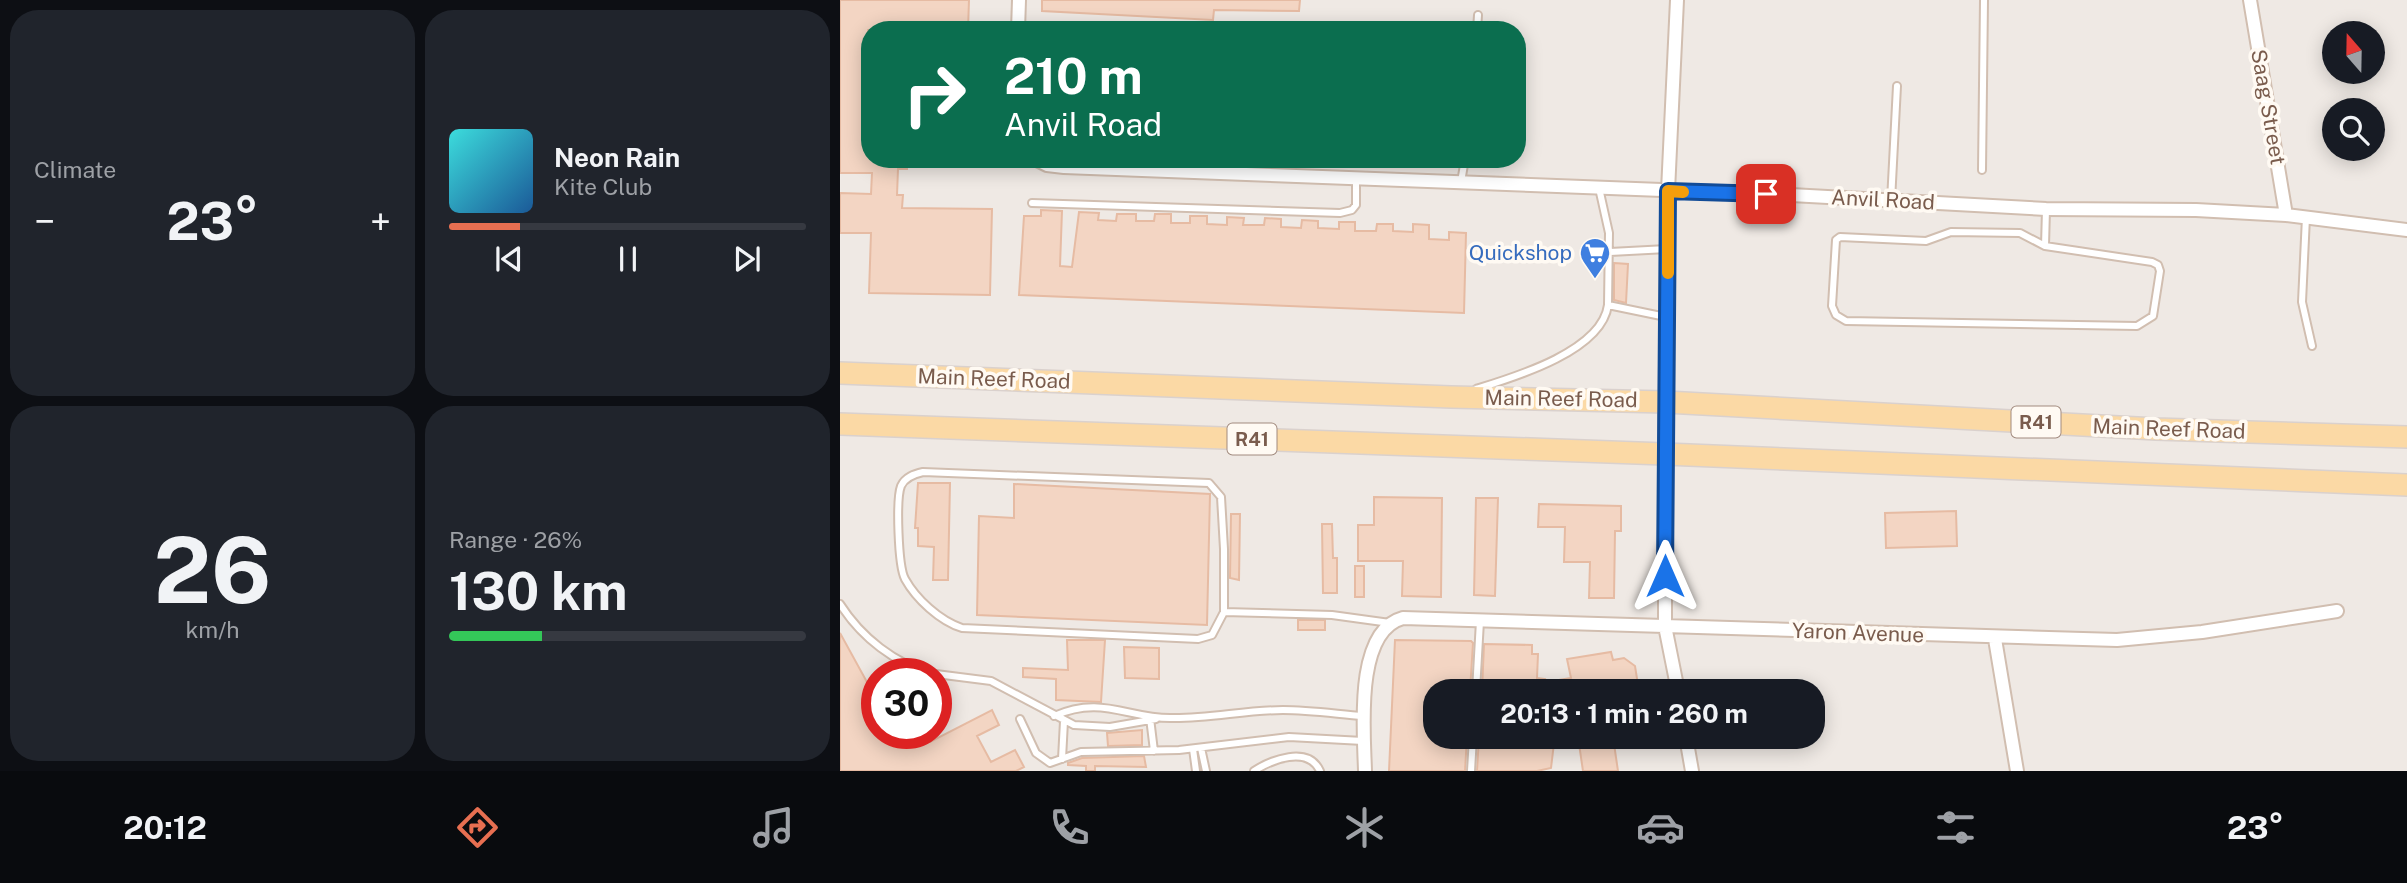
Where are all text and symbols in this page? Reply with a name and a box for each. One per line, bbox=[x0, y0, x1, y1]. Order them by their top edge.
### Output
north arrow bbox=[2322, 21, 2385, 84]
map controls bbox=[2322, 21, 2385, 161]
text: 210 m bbox=[1004, 47, 1143, 105]
street label: Saag Street bbox=[2246, 47, 2291, 167]
icon: right bbox=[889, 49, 980, 140]
button: search bbox=[2322, 98, 2385, 161]
text: Anvil Road bbox=[1004, 106, 1162, 143]
text: Neon Rain bbox=[554, 142, 680, 173]
text: Climate bbox=[34, 156, 116, 183]
pin bbox=[1736, 164, 1796, 224]
text: Kite Club bbox=[554, 173, 652, 200]
icon: arrive bbox=[1747, 175, 1785, 213]
street label: Anvil Road bbox=[1831, 184, 1936, 215]
text: 23° bbox=[166, 191, 259, 252]
text: − bbox=[34, 199, 55, 244]
text: + bbox=[370, 199, 391, 244]
supermarket icon: Quickshop bbox=[1578, 236, 1612, 280]
icon: previous bbox=[490, 240, 528, 278]
icon: pause bbox=[609, 240, 647, 278]
icon: next bbox=[728, 240, 766, 278]
place label: Quickshop bbox=[1469, 240, 1572, 265]
street label: Main Reef Road bbox=[917, 363, 1071, 394]
street label: Main Reef Road bbox=[1484, 385, 1638, 412]
road number: R41 bbox=[2012, 406, 2060, 438]
street label: Main Reef Road bbox=[2092, 413, 2246, 444]
road number: R41 bbox=[1228, 424, 1276, 454]
text: 26 bbox=[154, 517, 271, 623]
text: Range · 26% bbox=[449, 526, 582, 553]
position arrow bbox=[1628, 539, 1702, 613]
text: 130 km bbox=[449, 561, 628, 622]
text: km/h bbox=[185, 616, 240, 643]
street label: Yaron Avenue bbox=[1791, 618, 1925, 647]
speed limit sign: 30 bbox=[861, 658, 952, 749]
text: 20:13 · 1 min · 260 m bbox=[1500, 698, 1748, 729]
icon: directions bbox=[453, 803, 502, 852]
icon: music bbox=[749, 803, 798, 852]
icon: phone bbox=[1045, 803, 1094, 852]
icon: climate bbox=[1340, 803, 1389, 852]
icon: car bbox=[1636, 803, 1685, 852]
icon: filters bbox=[1931, 803, 1980, 852]
text: 20:12 bbox=[123, 809, 207, 846]
text: 23° bbox=[2227, 809, 2284, 846]

